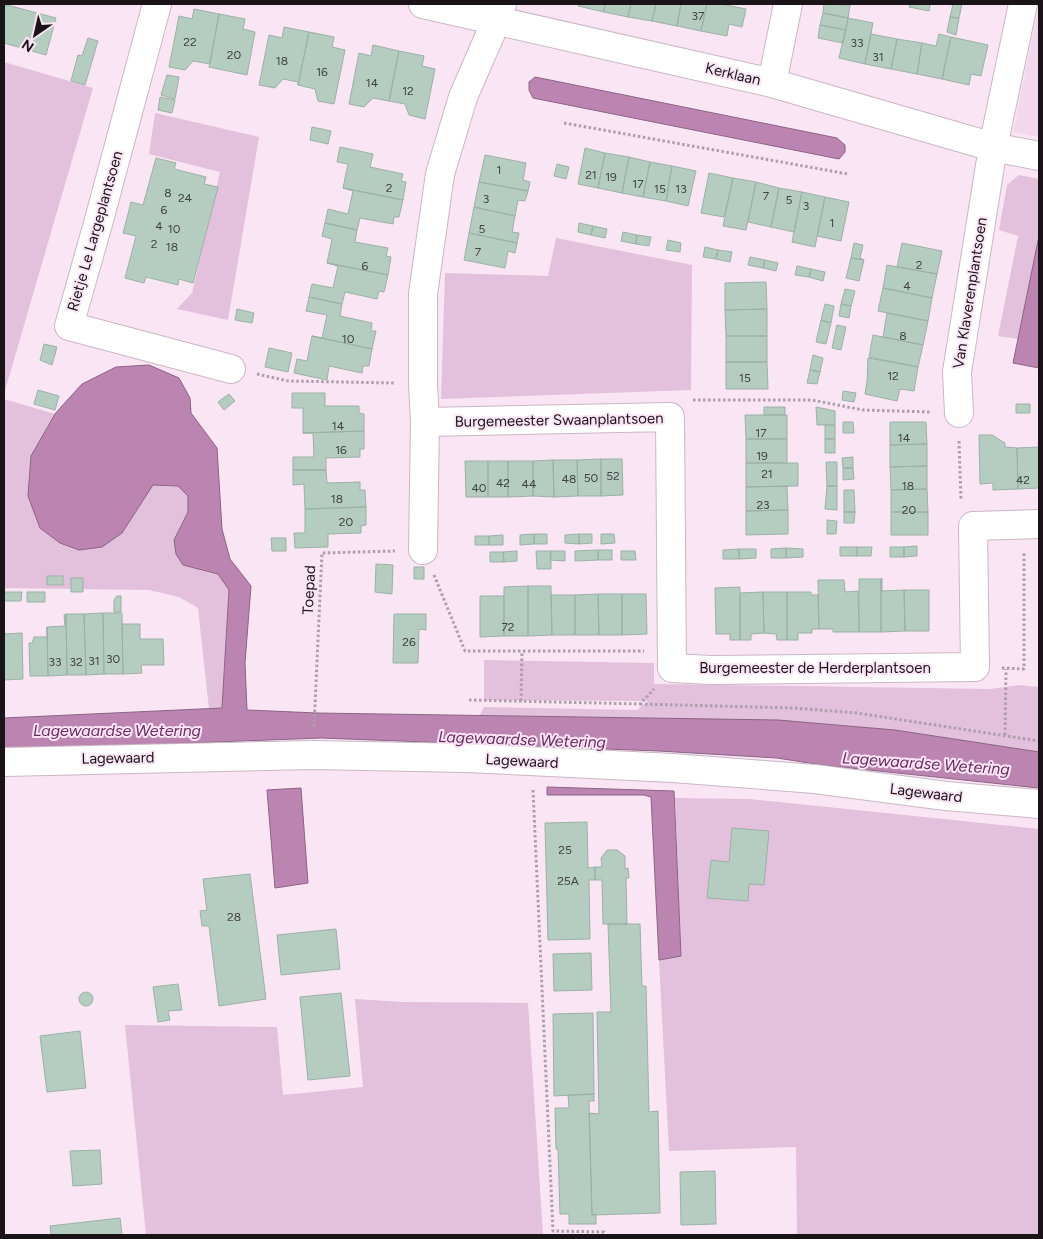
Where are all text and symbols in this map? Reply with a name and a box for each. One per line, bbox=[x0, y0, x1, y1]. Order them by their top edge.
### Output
house number: 37 bbox=[692, 9, 705, 23]
north arrow bbox=[10, 10, 60, 60]
text: N bbox=[19, 35, 37, 55]
house number: 22 bbox=[183, 35, 197, 49]
house number: 33 bbox=[850, 36, 864, 50]
house number: 20 bbox=[227, 48, 242, 62]
house number: 31 bbox=[872, 50, 884, 64]
house number: 18 bbox=[276, 54, 288, 68]
street label: Kerklaan bbox=[703, 59, 763, 89]
house number: 16 bbox=[316, 65, 328, 79]
house number: 14 bbox=[366, 76, 379, 90]
house number: 12 bbox=[402, 84, 414, 98]
street label: Rietje Le Largeplantsoen bbox=[63, 149, 127, 313]
house number: 1 bbox=[497, 163, 501, 177]
house number: 21 bbox=[585, 168, 597, 182]
house number: 19 bbox=[605, 170, 617, 184]
house number: 17 bbox=[632, 177, 644, 191]
house number: 2 bbox=[386, 181, 392, 195]
house number: 15 bbox=[654, 182, 666, 196]
house number: 13 bbox=[675, 182, 687, 196]
house number: 8 bbox=[164, 186, 172, 200]
house number: 7 bbox=[763, 189, 770, 203]
house number: 24 bbox=[178, 191, 193, 205]
house number: 3 bbox=[483, 192, 489, 206]
house number: 5 bbox=[786, 193, 793, 207]
house number: 3 bbox=[803, 199, 809, 213]
house number: 6 bbox=[161, 203, 168, 217]
house number: 1 bbox=[830, 216, 834, 230]
street label: Van Klaverenplantsoen bbox=[949, 216, 991, 370]
house number: 4 bbox=[155, 219, 163, 233]
house number: 10 bbox=[168, 222, 181, 236]
house number: 5 bbox=[479, 222, 486, 236]
house number: 2 bbox=[151, 237, 157, 251]
house number: 18 bbox=[166, 240, 178, 254]
house number: 7 bbox=[475, 245, 482, 259]
house number: 2 bbox=[916, 258, 922, 272]
house number: 6 bbox=[362, 259, 369, 273]
house number: 4 bbox=[903, 279, 911, 293]
house number: 8 bbox=[899, 329, 907, 343]
house number: 10 bbox=[342, 332, 355, 346]
house number: 12 bbox=[887, 369, 899, 383]
house number: 15 bbox=[739, 371, 751, 385]
street label: Burgemeester Swaanplantsoen bbox=[454, 409, 664, 431]
house number: 14 bbox=[332, 419, 345, 433]
house number: 17 bbox=[755, 426, 767, 440]
house number: 14 bbox=[898, 431, 911, 445]
house number: 16 bbox=[335, 443, 347, 457]
house number: 19 bbox=[756, 449, 768, 463]
house number: 21 bbox=[761, 467, 773, 481]
house number: 52 bbox=[606, 469, 620, 483]
house number: 50 bbox=[584, 471, 599, 485]
house number: 48 bbox=[562, 472, 576, 486]
house number: 42 bbox=[1016, 473, 1030, 487]
house number: 42 bbox=[496, 476, 510, 490]
house number: 44 bbox=[522, 477, 537, 491]
house number: 18 bbox=[902, 479, 914, 493]
house number: 40 bbox=[471, 481, 487, 495]
house number: 18 bbox=[331, 492, 343, 506]
house number: 23 bbox=[756, 498, 770, 512]
house number: 20 bbox=[902, 503, 917, 517]
house number: 20 bbox=[339, 515, 354, 529]
street label: Toepad bbox=[299, 565, 319, 615]
house number: 72 bbox=[501, 620, 515, 634]
house number: 26 bbox=[402, 635, 416, 649]
house number: 30 bbox=[106, 652, 120, 666]
house number: 31 bbox=[88, 654, 100, 668]
house number: 33 bbox=[48, 655, 62, 669]
house number: 32 bbox=[69, 655, 83, 669]
street label: Burgemeester de Herderplantsoen bbox=[699, 659, 931, 677]
water label: Lagewaardse Wetering bbox=[33, 721, 201, 740]
water label: Lagewaardse Wetering bbox=[438, 727, 606, 752]
street label: Lagewaard bbox=[81, 748, 155, 768]
water label: Lagewaardse Wetering bbox=[842, 748, 1010, 779]
street label: Lagewaard bbox=[485, 750, 559, 772]
street label: Lagewaard bbox=[889, 780, 963, 806]
house number: 25 bbox=[558, 843, 572, 857]
house number: 25A bbox=[557, 874, 579, 888]
house number: 28 bbox=[227, 910, 241, 924]

